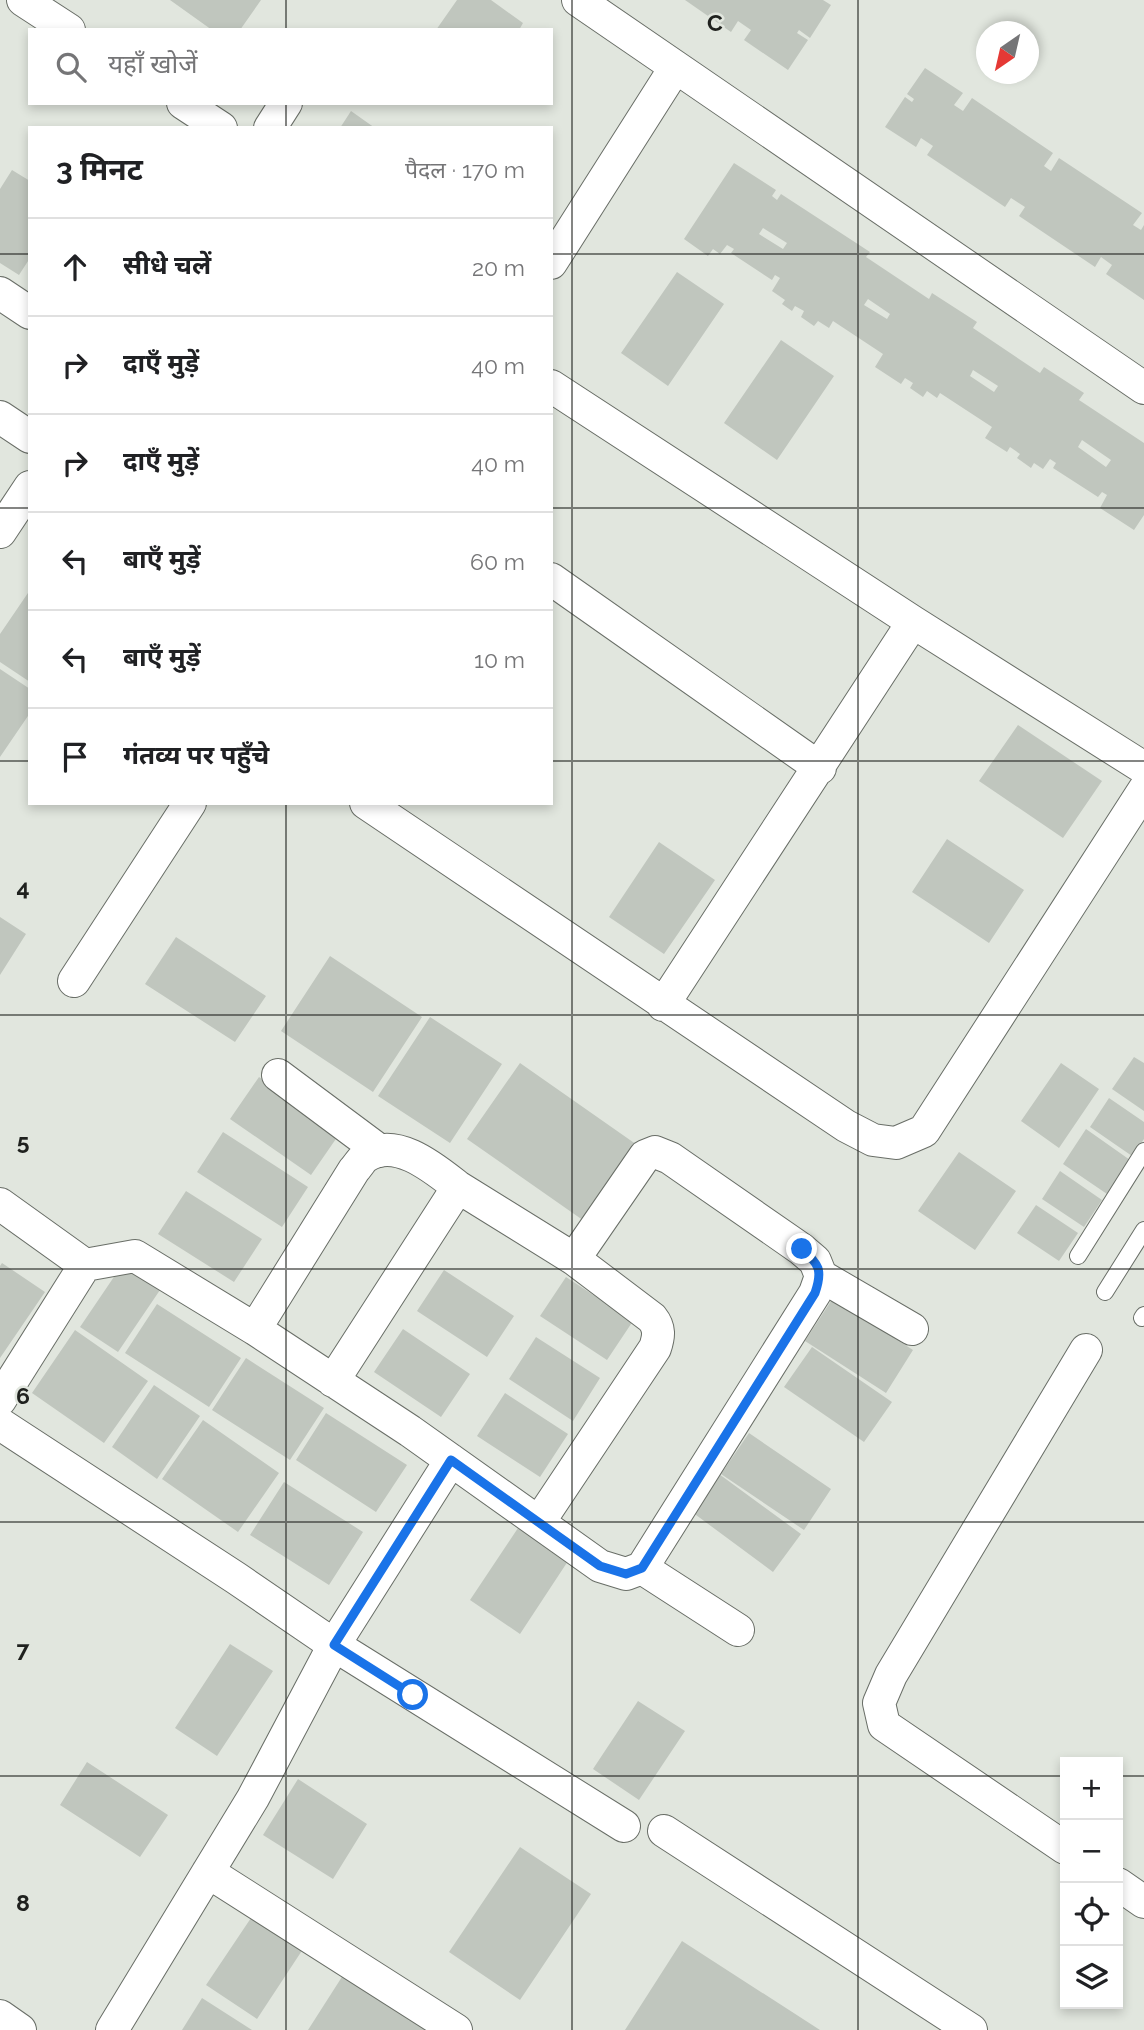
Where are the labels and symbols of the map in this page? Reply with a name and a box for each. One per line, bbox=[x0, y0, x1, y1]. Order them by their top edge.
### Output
text: C bbox=[707, 9, 723, 36]
north arrow bbox=[976, 21, 1039, 84]
text: 4 bbox=[16, 874, 30, 901]
text: 5 bbox=[17, 1128, 30, 1155]
route end bbox=[786, 1233, 817, 1264]
text: 6 bbox=[16, 1382, 30, 1409]
text: 7 bbox=[17, 1635, 30, 1662]
route start bbox=[397, 1679, 428, 1710]
text: 8 bbox=[16, 1889, 30, 1916]

